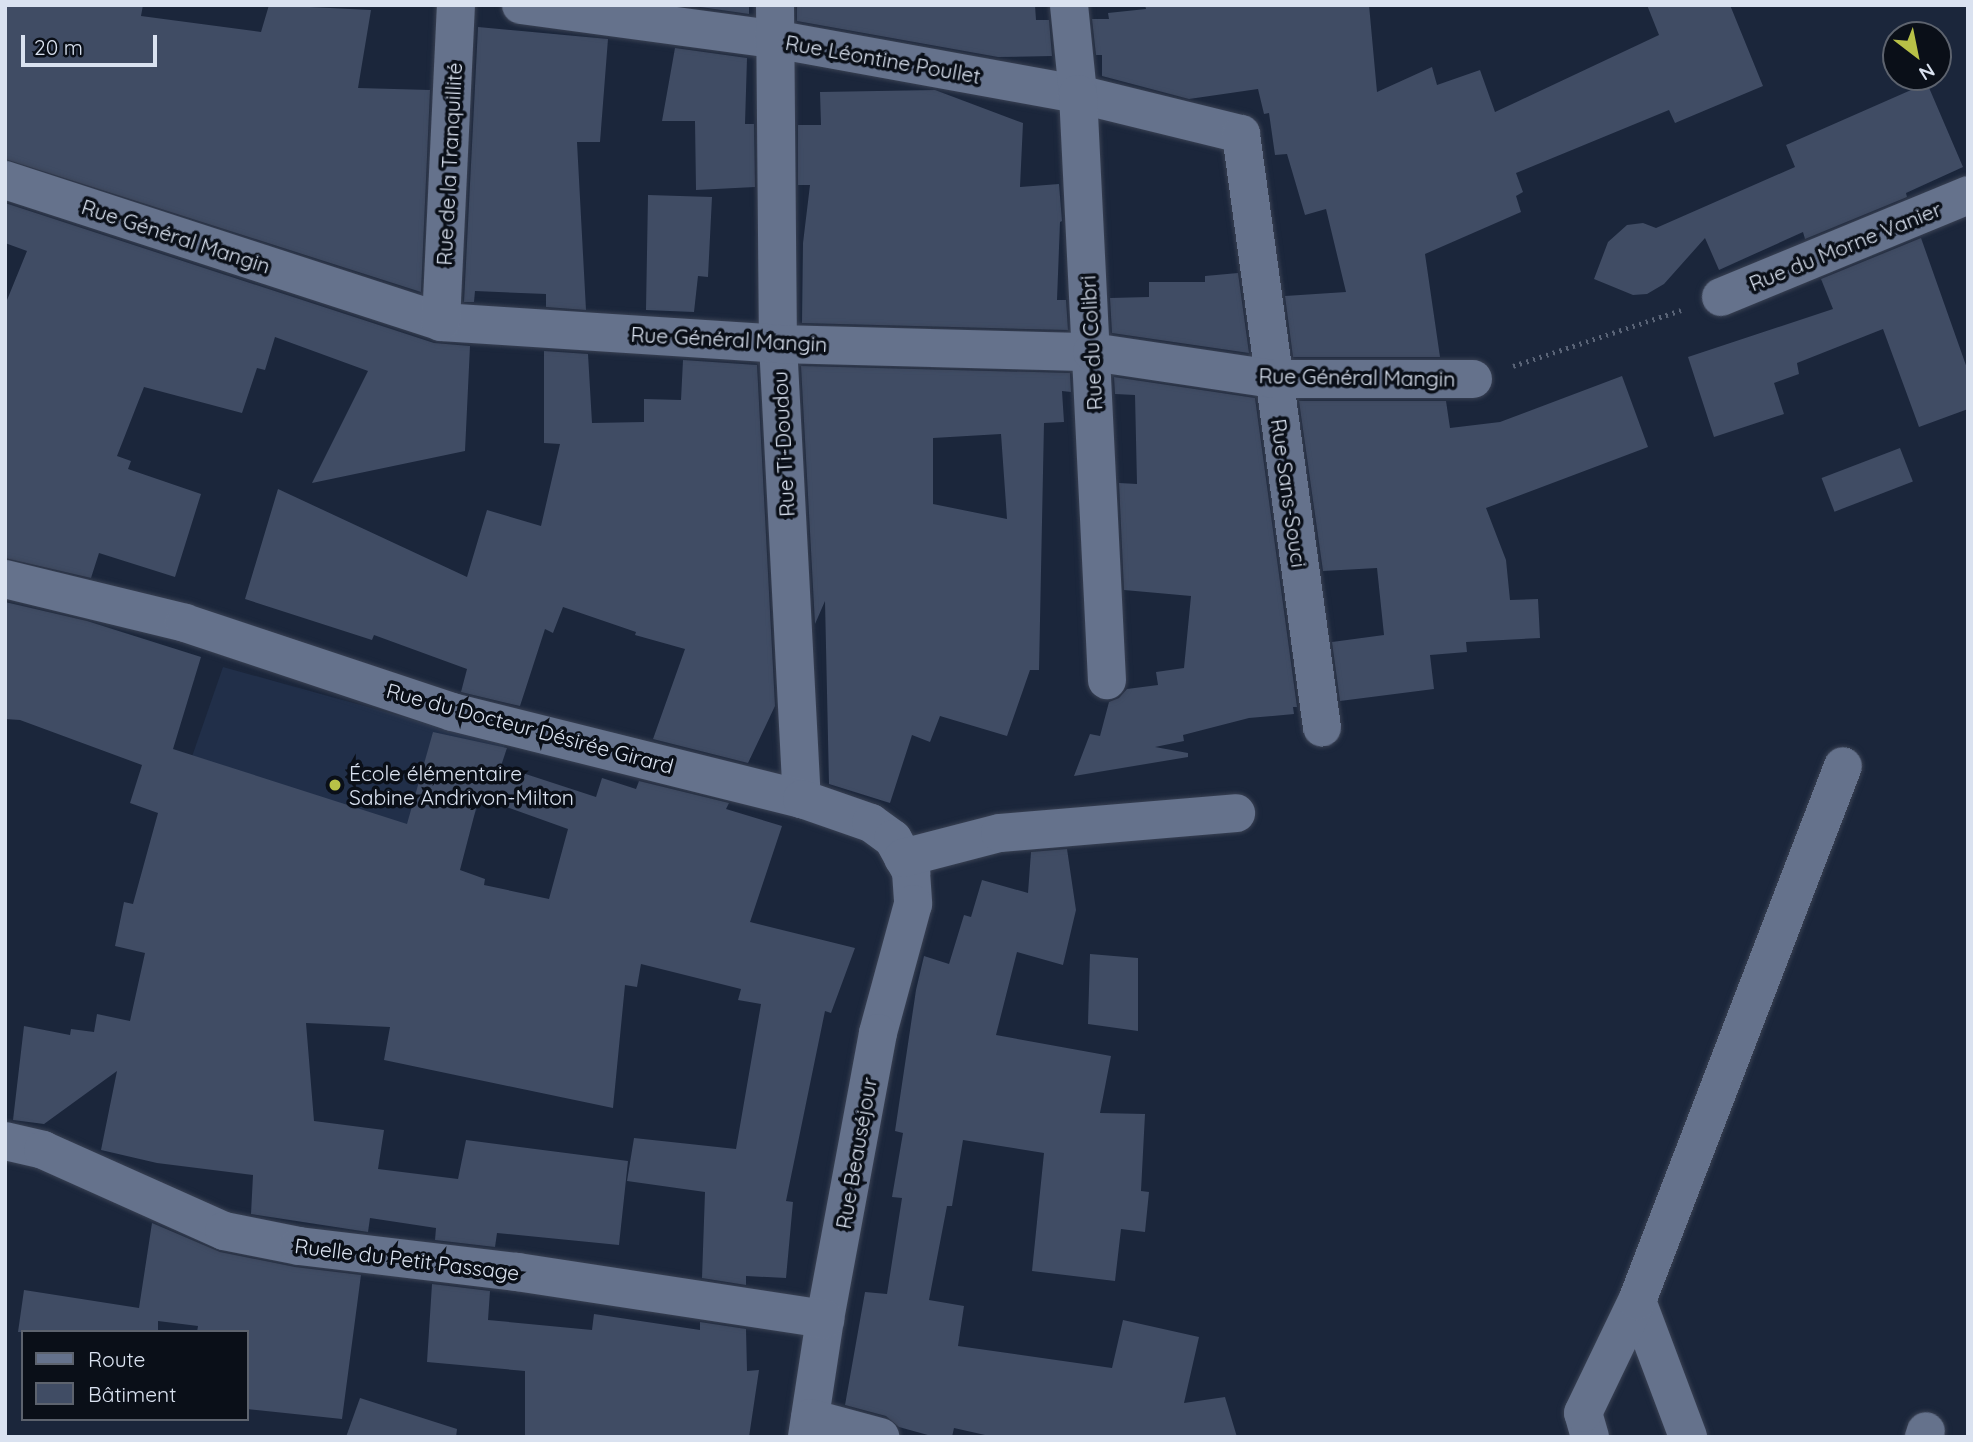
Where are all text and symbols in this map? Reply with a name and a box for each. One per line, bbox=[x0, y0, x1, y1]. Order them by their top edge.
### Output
scale bar bbox=[24, 21, 161, 65]
north arrow bbox=[1882, 21, 1952, 91]
street label: Rue Léontine Poullet bbox=[783, 29, 983, 89]
text: 20 m bbox=[34, 34, 83, 60]
text: N bbox=[1915, 58, 1939, 86]
street label: Rue de la Tranquillité bbox=[431, 62, 467, 266]
street label: Rue Général Mangin bbox=[78, 194, 274, 278]
street label: Rue du Morne Vanier bbox=[1745, 196, 1945, 296]
street label: Rue du Colibri bbox=[1075, 275, 1107, 411]
street label: Rue Général Mangin bbox=[630, 321, 828, 357]
street label: Rue Général Mangin bbox=[1258, 363, 1456, 391]
street label: Rue Ti-Doudou bbox=[767, 370, 799, 518]
street label: Rue Sans-Souci bbox=[1266, 417, 1312, 569]
street label: Rue du Docteur Désirée Girard bbox=[384, 678, 676, 778]
place label: École élémentaire Sabine Andrivon-Milton bbox=[349, 760, 574, 810]
marker: École élémentaire Sabine Andrivon-Milton bbox=[327, 777, 343, 793]
street label: Rue Beauséjour bbox=[830, 1075, 882, 1231]
street label: Ruelle du Petit Passage bbox=[293, 1233, 521, 1285]
legend bbox=[21, 1330, 248, 1421]
text: Route bbox=[88, 1346, 145, 1372]
text: Bâtiment bbox=[88, 1381, 176, 1407]

